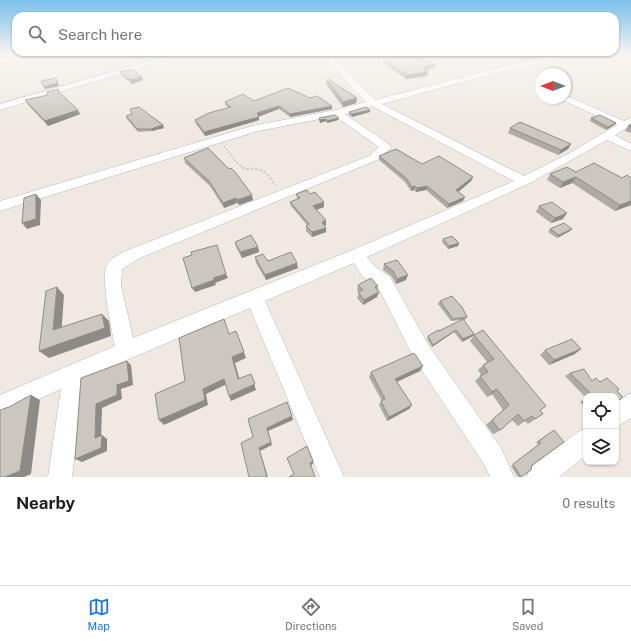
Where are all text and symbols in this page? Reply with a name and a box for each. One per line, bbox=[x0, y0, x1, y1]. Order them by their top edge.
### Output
search box bbox=[12, 12, 619, 56]
icon: search bbox=[26, 23, 48, 45]
text: Search here bbox=[58, 26, 142, 43]
north arrow bbox=[535, 68, 571, 104]
map controls bbox=[583, 393, 619, 465]
button: locate bbox=[583, 393, 619, 429]
button: layers bbox=[583, 429, 619, 465]
text: Nearby bbox=[16, 493, 75, 513]
text: 0 results bbox=[562, 496, 615, 511]
tab: Map bbox=[88, 596, 110, 632]
tab: Directions bbox=[285, 596, 337, 632]
tab: Saved bbox=[512, 596, 543, 632]

